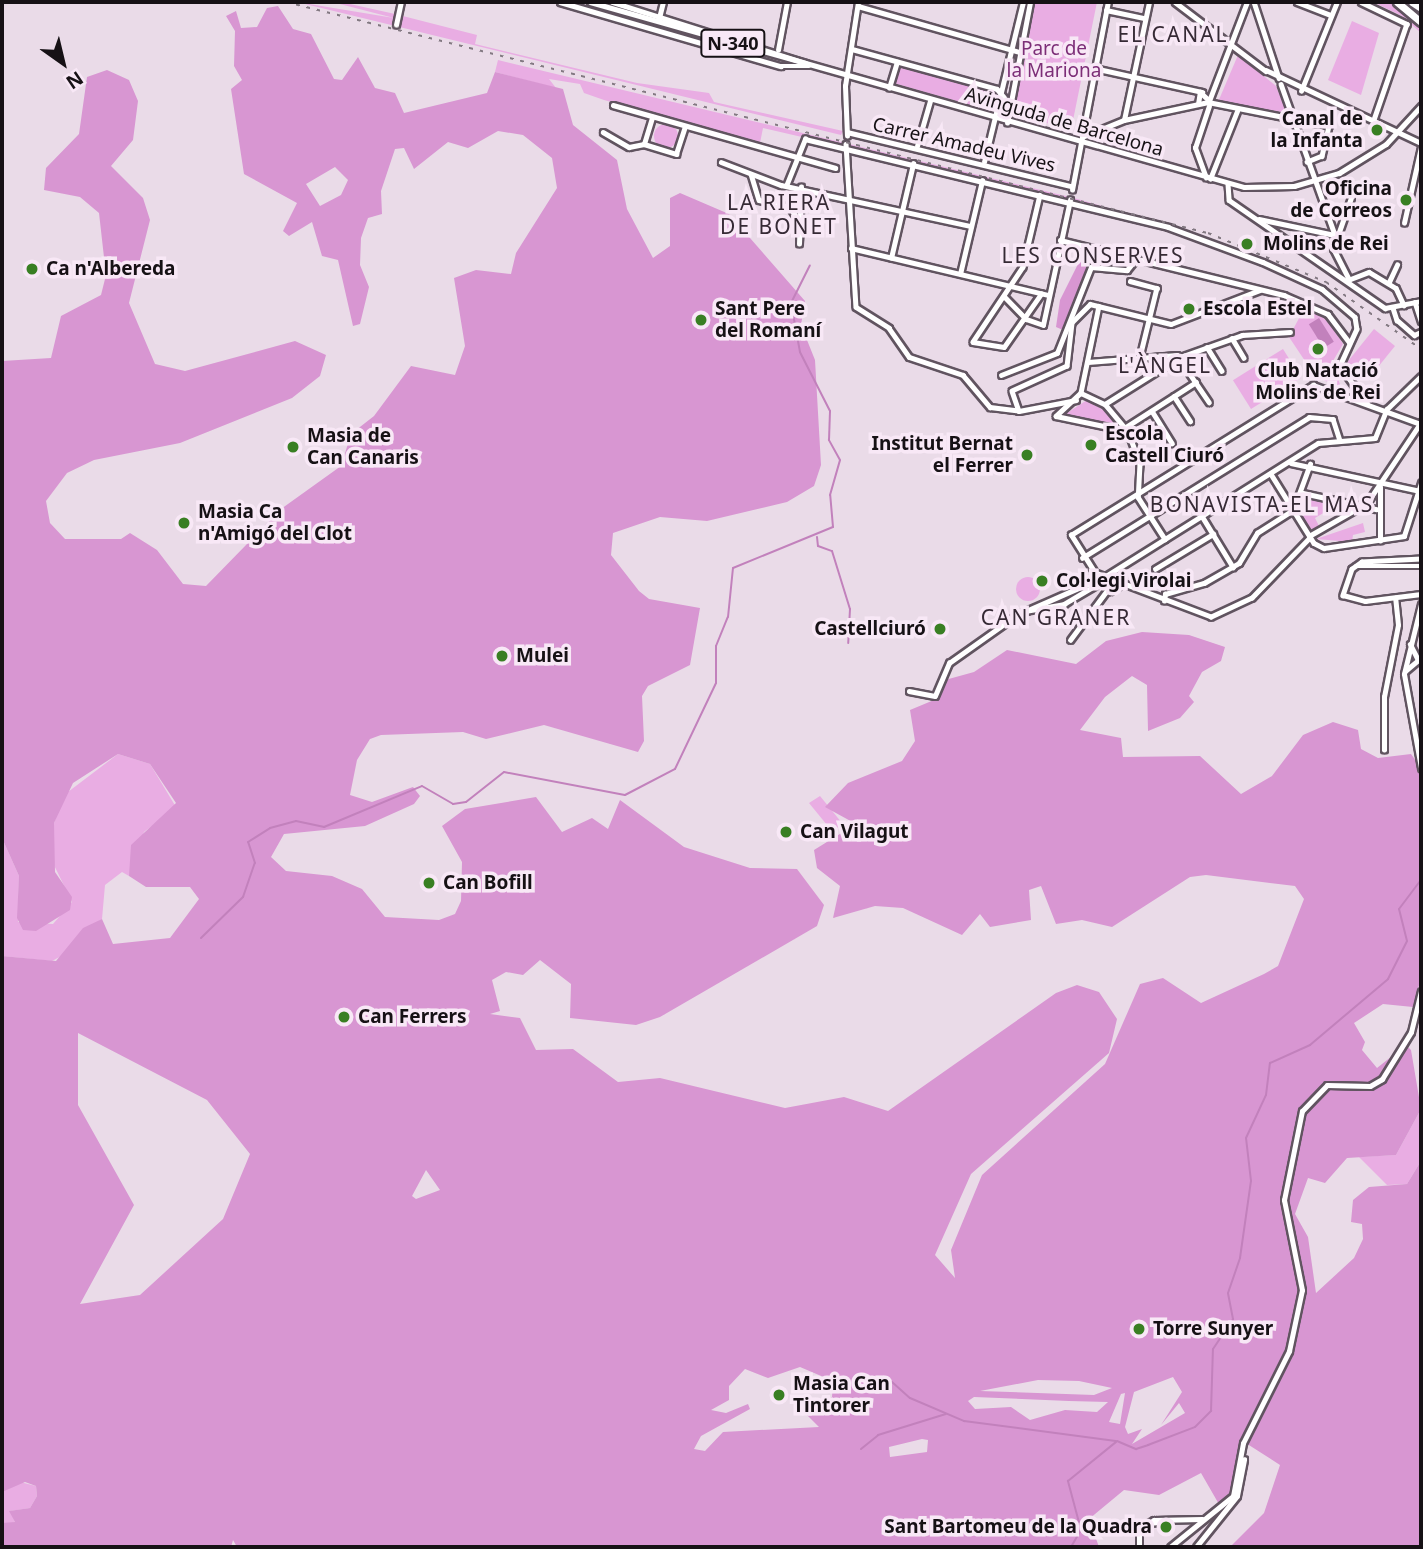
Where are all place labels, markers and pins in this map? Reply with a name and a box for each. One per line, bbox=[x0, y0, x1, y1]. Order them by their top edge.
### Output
place label: Canal de la Infanta bbox=[1271, 108, 1363, 152]
marker: Canal de la Infanta bbox=[1369, 122, 1385, 138]
place label: Oficina de Correos bbox=[1290, 178, 1392, 222]
marker: Oficina de Correos bbox=[1398, 192, 1414, 208]
place label: Molins de Rei bbox=[1263, 233, 1389, 255]
marker: Molins de Rei bbox=[1237, 234, 1257, 254]
place label: Ca n'Albereda bbox=[46, 258, 175, 280]
marker: Ca n'Albereda bbox=[24, 261, 40, 277]
place label: Sant Pere del Romaní bbox=[715, 298, 821, 342]
place label: Escola Estel bbox=[1203, 298, 1312, 320]
marker: Escola Estel bbox=[1181, 301, 1197, 317]
marker: Sant Pere del Romaní bbox=[693, 312, 709, 328]
marker: Club Natació Molins de Rei bbox=[1310, 341, 1326, 357]
place label: Club Natació Molins de Rei bbox=[1255, 360, 1381, 404]
place label: Escola Castell Ciuró bbox=[1105, 423, 1224, 467]
place label: Masia de Can Canaris bbox=[307, 425, 419, 469]
place label: Institut Bernat el Ferrer bbox=[872, 433, 1013, 477]
marker: Escola Castell Ciuró bbox=[1083, 437, 1099, 453]
marker: Masia de Can Canaris bbox=[285, 439, 301, 455]
marker: Institut Bernat el Ferrer bbox=[1019, 447, 1035, 463]
place label: Masia Ca n'Amigó del Clot bbox=[198, 501, 352, 545]
marker: Masia Ca n'Amigó del Clot bbox=[176, 515, 192, 531]
place label: Col·legi Virolai bbox=[1056, 570, 1191, 592]
marker: Col·legi Virolai bbox=[1034, 573, 1050, 589]
place label: Castellciuró bbox=[814, 618, 926, 640]
marker: Castellciuró bbox=[932, 621, 948, 637]
place label: Mulei bbox=[516, 645, 569, 667]
marker: Mulei bbox=[494, 648, 510, 664]
place label: Can Vilagut bbox=[800, 821, 909, 843]
marker: Can Vilagut bbox=[778, 824, 794, 840]
place label: Can Bofill bbox=[443, 872, 533, 894]
marker: Can Bofill bbox=[421, 875, 437, 891]
place label: Can Ferrers bbox=[358, 1006, 467, 1028]
marker: Can Ferrers bbox=[336, 1009, 352, 1025]
place label: Torre Sunyer bbox=[1153, 1318, 1273, 1340]
marker: Torre Sunyer bbox=[1131, 1321, 1147, 1337]
place label: Masia Can Tintorer bbox=[793, 1373, 890, 1417]
marker: Masia Can Tintorer bbox=[771, 1387, 787, 1403]
place label: Sant Bartomeu de la Quadra bbox=[884, 1516, 1152, 1538]
marker: Sant Bartomeu de la Quadra bbox=[1158, 1519, 1174, 1535]

